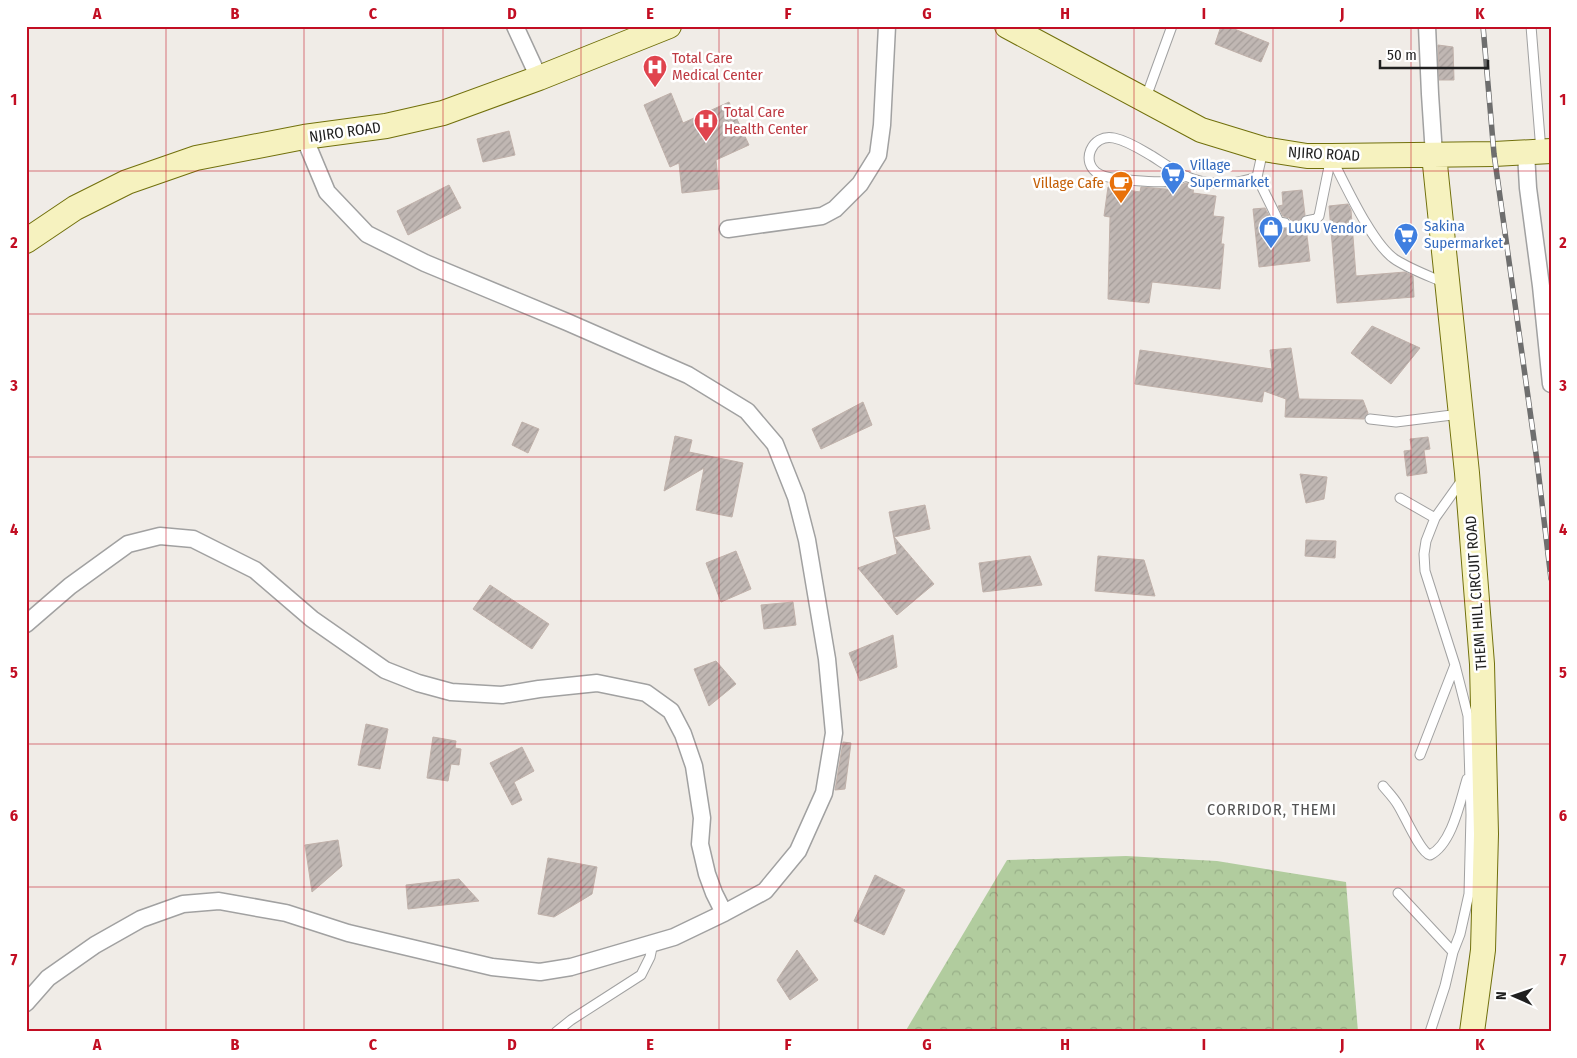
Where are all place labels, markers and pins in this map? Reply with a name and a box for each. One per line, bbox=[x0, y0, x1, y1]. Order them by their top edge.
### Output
place label: Total Care Medical Center bbox=[672, 49, 764, 84]
hospital icon: Total Care Medical Center bbox=[642, 54, 668, 88]
place label: Total Care Health Center bbox=[724, 103, 809, 138]
hospital icon: Total Care Health Center bbox=[693, 108, 719, 142]
place label: Village Supermarket bbox=[1190, 156, 1269, 191]
supermarket icon: Village Supermarket bbox=[1160, 161, 1186, 195]
cafe icon: Village Cafe bbox=[1108, 170, 1134, 204]
place label: Village Cafe bbox=[1033, 174, 1104, 192]
shop icon: LUKU Vendor bbox=[1258, 215, 1284, 249]
place label: Sakina Supermarket bbox=[1424, 217, 1503, 252]
place label: LUKU Vendor bbox=[1288, 219, 1368, 237]
supermarket icon: Sakina Supermarket bbox=[1393, 222, 1419, 256]

